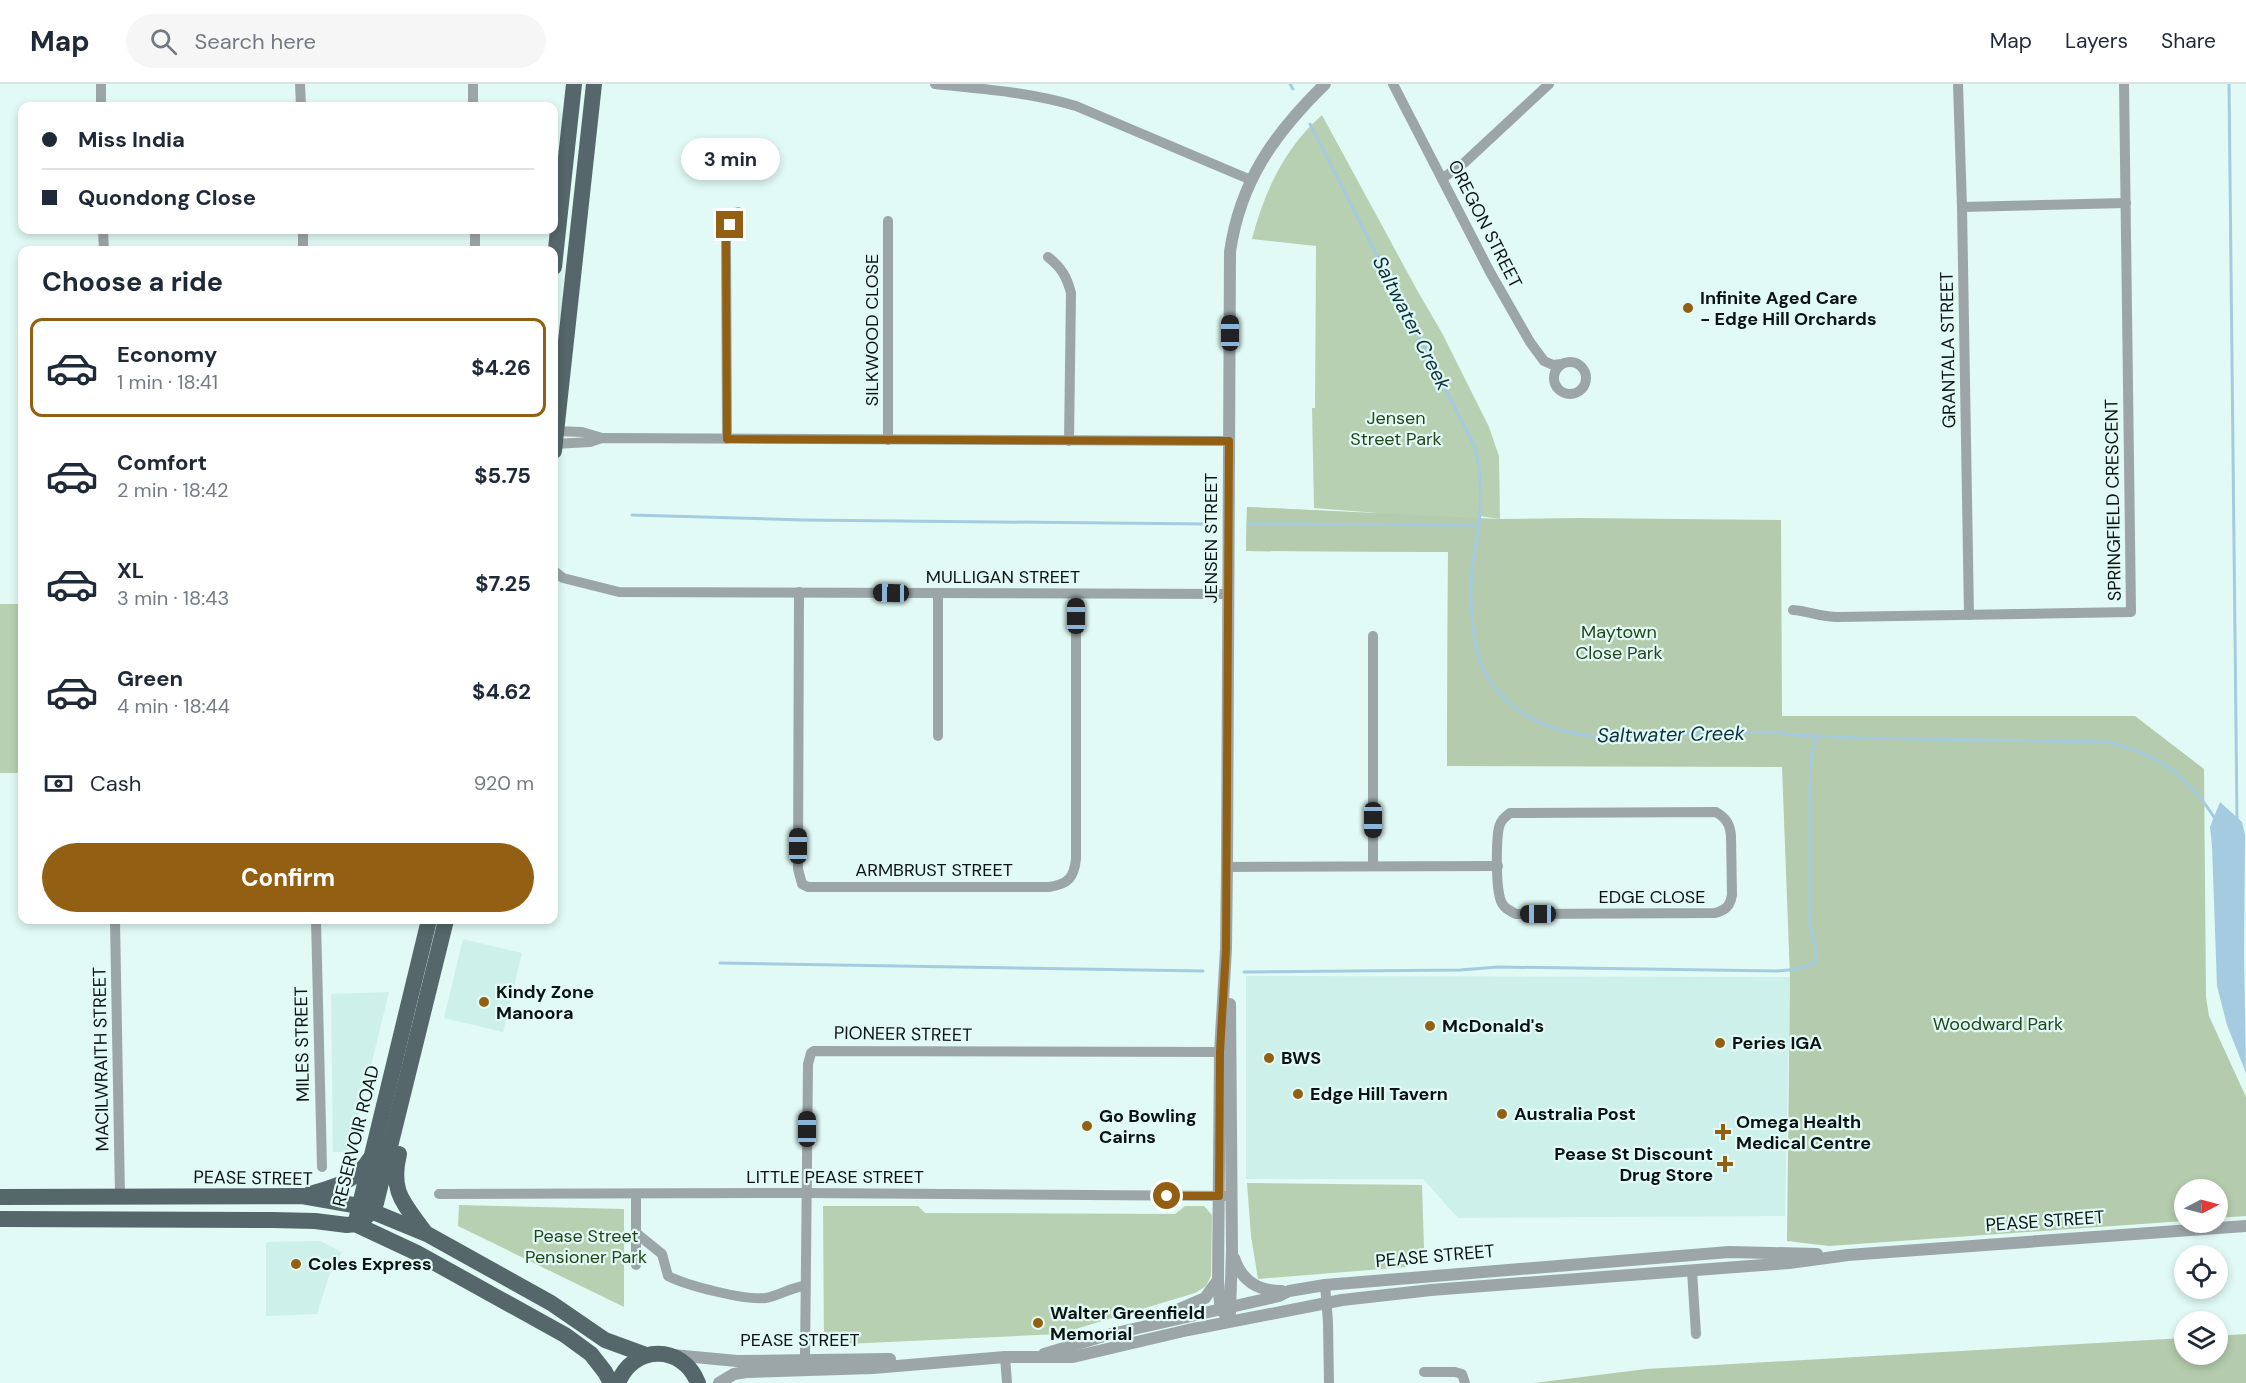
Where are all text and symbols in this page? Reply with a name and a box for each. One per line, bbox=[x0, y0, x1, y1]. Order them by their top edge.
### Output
search box bbox=[126, 14, 546, 68]
text: Map bbox=[30, 23, 90, 60]
icon: search bbox=[147, 25, 180, 58]
text: Search here bbox=[195, 27, 316, 56]
text: Map bbox=[1990, 27, 2032, 55]
text: Layers bbox=[2065, 27, 2128, 55]
text: Share bbox=[2161, 27, 2216, 55]
text: Miss India bbox=[78, 125, 185, 154]
callout: 3 min bbox=[680, 138, 780, 180]
text: 3 min bbox=[704, 146, 757, 172]
street label: OREGON STREET bbox=[1442, 156, 1528, 292]
text: Quondong Close bbox=[78, 183, 256, 212]
route end bbox=[716, 211, 743, 238]
water label: Saltwater Creek bbox=[1367, 251, 1457, 395]
street label: SILKWOOD CLOSE bbox=[860, 254, 884, 406]
text: Choose a ride bbox=[42, 264, 223, 299]
street label: GRANTALA STREET bbox=[1935, 271, 1961, 429]
place label: Infinite Aged Care - Edge Hill Orchards bbox=[1700, 286, 1876, 331]
marker: Infinite Aged Care - Edge Hill Orchards bbox=[1681, 301, 1695, 315]
car bbox=[1221, 315, 1239, 351]
text: Economy bbox=[117, 340, 217, 369]
icon: car bbox=[45, 341, 99, 395]
text: $4.26 bbox=[471, 353, 531, 382]
text: 1 min · 18:41 bbox=[117, 369, 218, 395]
street label: SPRINGFIELD CRESCENT bbox=[2099, 399, 2127, 601]
park label: Jensen Street Park bbox=[1350, 406, 1442, 451]
text: Comfort bbox=[117, 448, 207, 477]
icon: car bbox=[45, 449, 99, 503]
text: $5.75 bbox=[474, 461, 531, 490]
street label: JENSEN STREET bbox=[1199, 473, 1223, 603]
text: 2 min · 18:42 bbox=[117, 477, 229, 503]
text: XL bbox=[117, 556, 144, 585]
icon: car bbox=[45, 557, 99, 611]
street label: MULLIGAN STREET bbox=[926, 565, 1080, 589]
text: $7.25 bbox=[475, 569, 531, 598]
car bbox=[873, 584, 909, 602]
text: 3 min · 18:43 bbox=[117, 585, 229, 611]
car bbox=[1067, 598, 1085, 634]
park label: Maytown Close Park bbox=[1575, 620, 1663, 665]
text: Green bbox=[117, 664, 183, 693]
icon: car bbox=[45, 665, 99, 719]
text: $4.62 bbox=[472, 677, 531, 706]
text: 4 min · 18:44 bbox=[117, 693, 230, 719]
water label: Saltwater Creek bbox=[1597, 720, 1746, 748]
icon: cash bbox=[42, 767, 75, 800]
text: Cash bbox=[90, 769, 141, 798]
text: 920 m bbox=[474, 770, 534, 796]
car bbox=[1364, 802, 1382, 838]
car bbox=[789, 828, 807, 864]
button: Confirm bbox=[42, 843, 534, 912]
street label: ARMBRUST STREET bbox=[855, 858, 1013, 882]
street label: EDGE CLOSE bbox=[1599, 885, 1705, 909]
car bbox=[1520, 905, 1556, 923]
street label: MACILWRAITH STREET bbox=[87, 967, 115, 1151]
place label: Kindy Zone Manoora bbox=[496, 980, 594, 1025]
street label: MILES STREET bbox=[289, 986, 315, 1102]
marker: Kindy Zone Manoora bbox=[477, 995, 491, 1009]
park label: Woodward Park bbox=[1933, 1012, 2063, 1036]
place label: McDonald's bbox=[1442, 1014, 1544, 1038]
marker: McDonald's bbox=[1423, 1019, 1437, 1033]
street label: PIONEER STREET bbox=[834, 1021, 972, 1047]
place label: Peries IGA bbox=[1732, 1031, 1822, 1055]
marker: Peries IGA bbox=[1713, 1036, 1727, 1050]
place label: BWS bbox=[1281, 1046, 1321, 1070]
marker: BWS bbox=[1262, 1051, 1276, 1065]
street label: RESERVOIR ROAD bbox=[327, 1063, 385, 1209]
place label: Edge Hill Tavern bbox=[1310, 1082, 1448, 1106]
marker: Edge Hill Tavern bbox=[1291, 1087, 1305, 1101]
place label: Australia Post bbox=[1514, 1102, 1636, 1126]
place label: Go Bowling Cairns bbox=[1099, 1104, 1197, 1149]
marker: Australia Post bbox=[1495, 1107, 1509, 1121]
place label: Omega Health Medical Centre bbox=[1736, 1110, 1871, 1155]
car bbox=[798, 1111, 816, 1147]
marker: Go Bowling Cairns bbox=[1080, 1119, 1094, 1133]
marker: Omega Health Medical Centre bbox=[1714, 1123, 1732, 1141]
place label: Pease St Discount Drug Store bbox=[1554, 1142, 1713, 1187]
marker: Pease St Discount Drug Store bbox=[1718, 1157, 1732, 1171]
street label: PEASE STREET bbox=[193, 1165, 313, 1191]
street label: LITTLE PEASE STREET bbox=[746, 1165, 924, 1189]
north arrow bbox=[2174, 1179, 2228, 1233]
map controls bbox=[2174, 1179, 2228, 1365]
route start bbox=[1153, 1182, 1180, 1209]
street label: PEASE STREET bbox=[1985, 1205, 2105, 1237]
park label: Pease Street Pensioner Park bbox=[525, 1224, 647, 1269]
street label: PEASE STREET bbox=[1375, 1239, 1495, 1273]
button: locate bbox=[2174, 1245, 2228, 1299]
place label: Coles Express bbox=[308, 1252, 431, 1276]
marker: Coles Express bbox=[289, 1257, 303, 1271]
place label: Walter Greenfield Memorial bbox=[1050, 1301, 1205, 1346]
button: layers bbox=[2174, 1311, 2228, 1365]
marker: Walter Greenfield Memorial bbox=[1031, 1316, 1045, 1330]
street label: PEASE STREET bbox=[740, 1328, 860, 1352]

